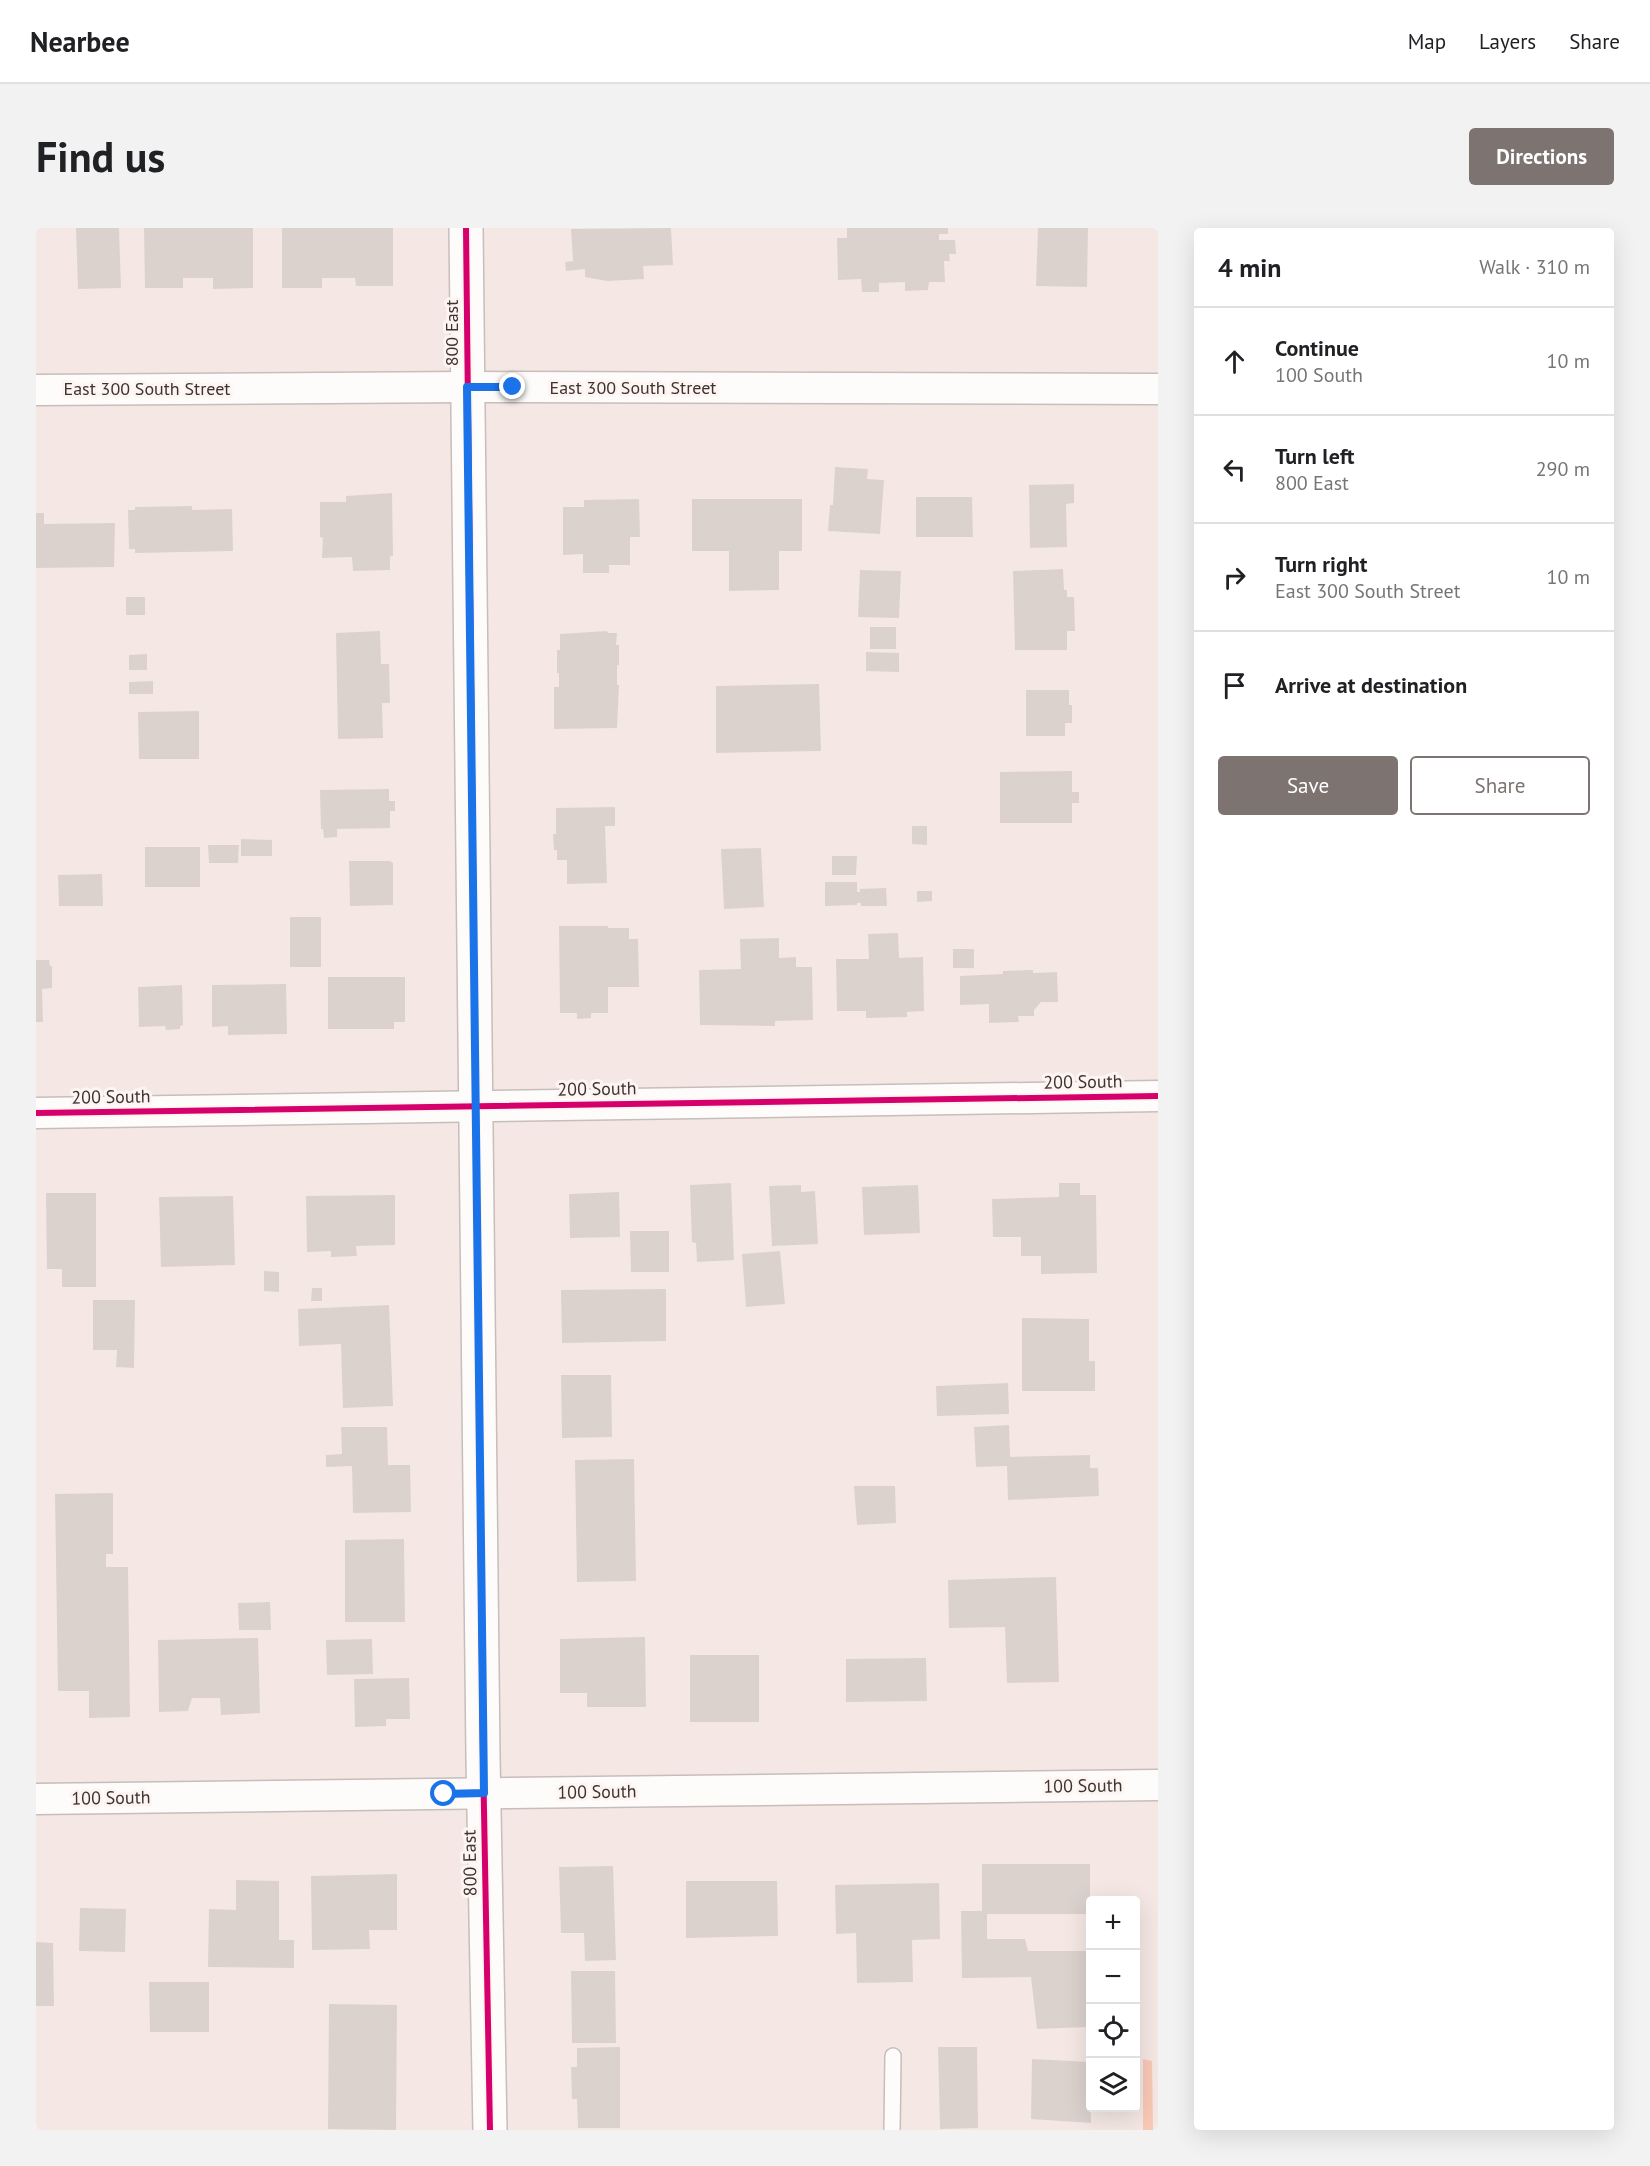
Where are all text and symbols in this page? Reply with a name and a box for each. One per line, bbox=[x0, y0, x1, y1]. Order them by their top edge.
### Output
text: Nearbee bbox=[30, 23, 130, 60]
text: Map bbox=[1408, 28, 1446, 55]
text: Layers bbox=[1479, 28, 1536, 55]
text: Share bbox=[1569, 28, 1620, 55]
button: Directions bbox=[1469, 128, 1614, 185]
text: Find us bbox=[36, 129, 165, 184]
text: 4 min bbox=[1218, 251, 1281, 284]
text: Walk · 310 m bbox=[1479, 254, 1590, 280]
street label: 800 East bbox=[440, 300, 463, 366]
text: Continue bbox=[1275, 334, 1359, 362]
icon: ahead bbox=[1218, 345, 1251, 378]
text: 10 m bbox=[1547, 348, 1590, 374]
text: 100 South bbox=[1275, 362, 1363, 388]
route end bbox=[499, 373, 525, 399]
street label: East 300 South Street bbox=[550, 376, 716, 399]
street label: East 300 South Street bbox=[64, 377, 230, 400]
text: Turn left bbox=[1275, 442, 1355, 470]
icon: left bbox=[1218, 453, 1251, 486]
text: 290 m bbox=[1536, 456, 1590, 482]
text: 800 East bbox=[1275, 470, 1349, 496]
text: Turn right bbox=[1275, 550, 1367, 578]
icon: right bbox=[1218, 561, 1251, 594]
text: 10 m bbox=[1547, 564, 1590, 590]
text: East 300 South Street bbox=[1275, 578, 1460, 604]
icon: arrive bbox=[1218, 669, 1251, 702]
text: Arrive at destination bbox=[1275, 671, 1467, 699]
button: Save bbox=[1218, 756, 1398, 815]
button: Share bbox=[1410, 756, 1590, 815]
street label: 200 South bbox=[1043, 1069, 1123, 1094]
street label: 200 South bbox=[557, 1076, 637, 1101]
street label: 200 South bbox=[71, 1084, 151, 1109]
street label: 100 South bbox=[1043, 1773, 1123, 1798]
street label: 100 South bbox=[557, 1779, 637, 1804]
route start bbox=[430, 1780, 456, 1806]
street label: 100 South bbox=[71, 1785, 151, 1810]
street label: 800 East bbox=[457, 1830, 482, 1896]
map controls bbox=[1086, 1896, 1140, 2112]
button: + bbox=[1086, 1896, 1140, 1950]
button: − bbox=[1086, 1950, 1140, 2004]
button: locate bbox=[1086, 2004, 1140, 2058]
button: layers bbox=[1086, 2058, 1140, 2112]

